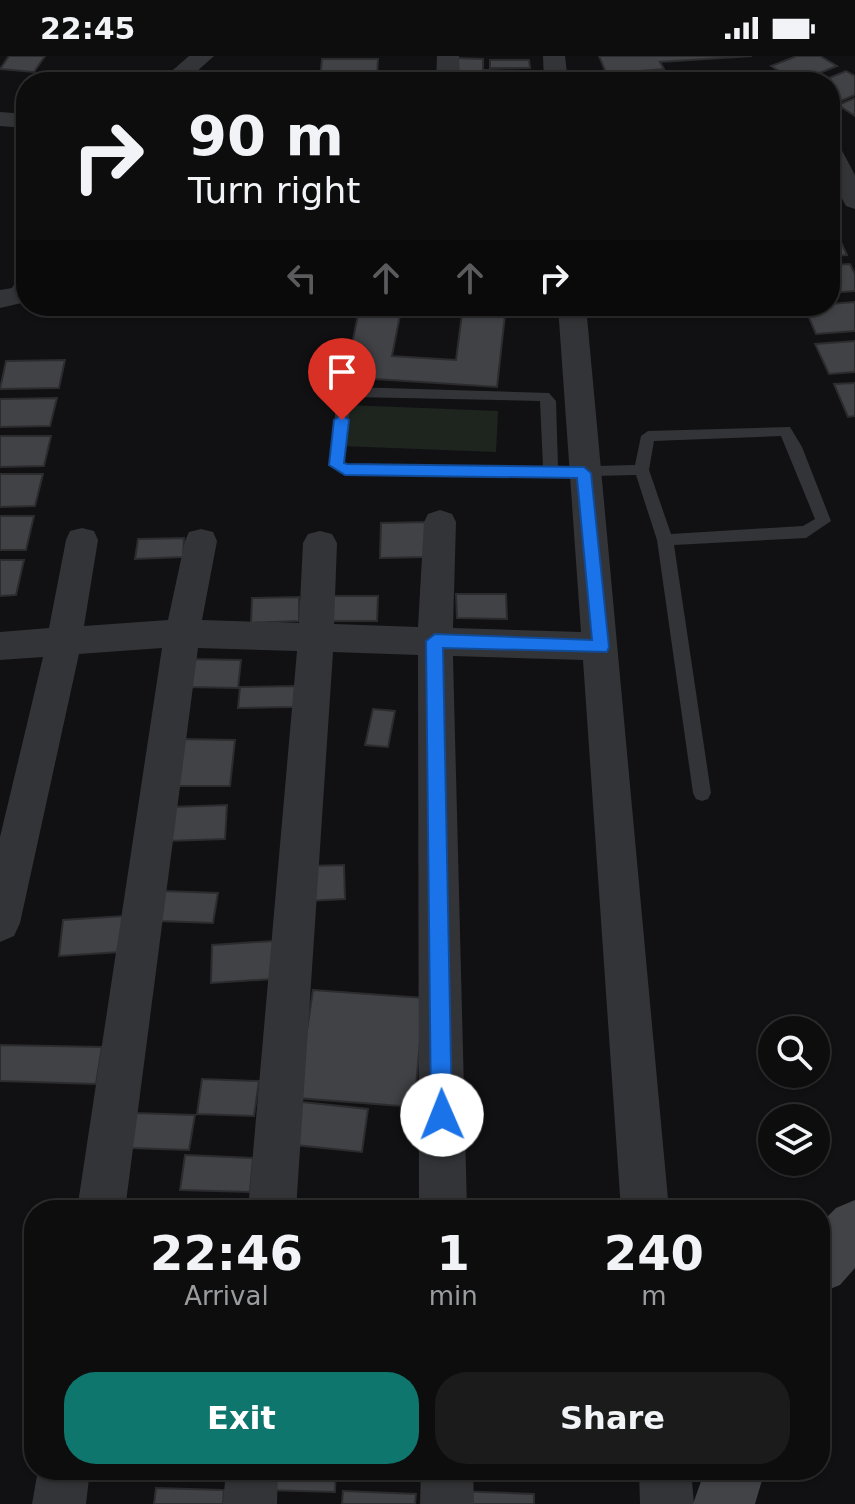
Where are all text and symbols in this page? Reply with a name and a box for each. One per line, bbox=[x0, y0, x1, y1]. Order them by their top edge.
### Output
text: 22:45 bbox=[40, 11, 136, 46]
text: 90 m bbox=[188, 103, 344, 168]
icon: right bbox=[56, 104, 160, 208]
text: Turn right bbox=[188, 170, 360, 211]
icon: left bbox=[280, 256, 324, 300]
icon: ahead bbox=[364, 256, 408, 300]
icon: ahead bbox=[448, 256, 492, 300]
icon: right bbox=[532, 256, 576, 300]
pin bbox=[308, 338, 376, 420]
icon: arrive bbox=[320, 350, 364, 394]
map controls bbox=[758, 1016, 830, 1176]
button: search bbox=[758, 1016, 830, 1088]
position arrow bbox=[400, 1073, 484, 1157]
button: layers bbox=[758, 1104, 830, 1176]
text: 22:46 bbox=[150, 1225, 303, 1281]
text: 1 bbox=[437, 1225, 470, 1281]
text: 240 bbox=[604, 1225, 704, 1281]
text: Arrival bbox=[184, 1281, 269, 1311]
text: min bbox=[429, 1281, 478, 1311]
text: m bbox=[641, 1281, 667, 1311]
button: Exit bbox=[64, 1372, 419, 1464]
button: Share bbox=[435, 1372, 790, 1464]

